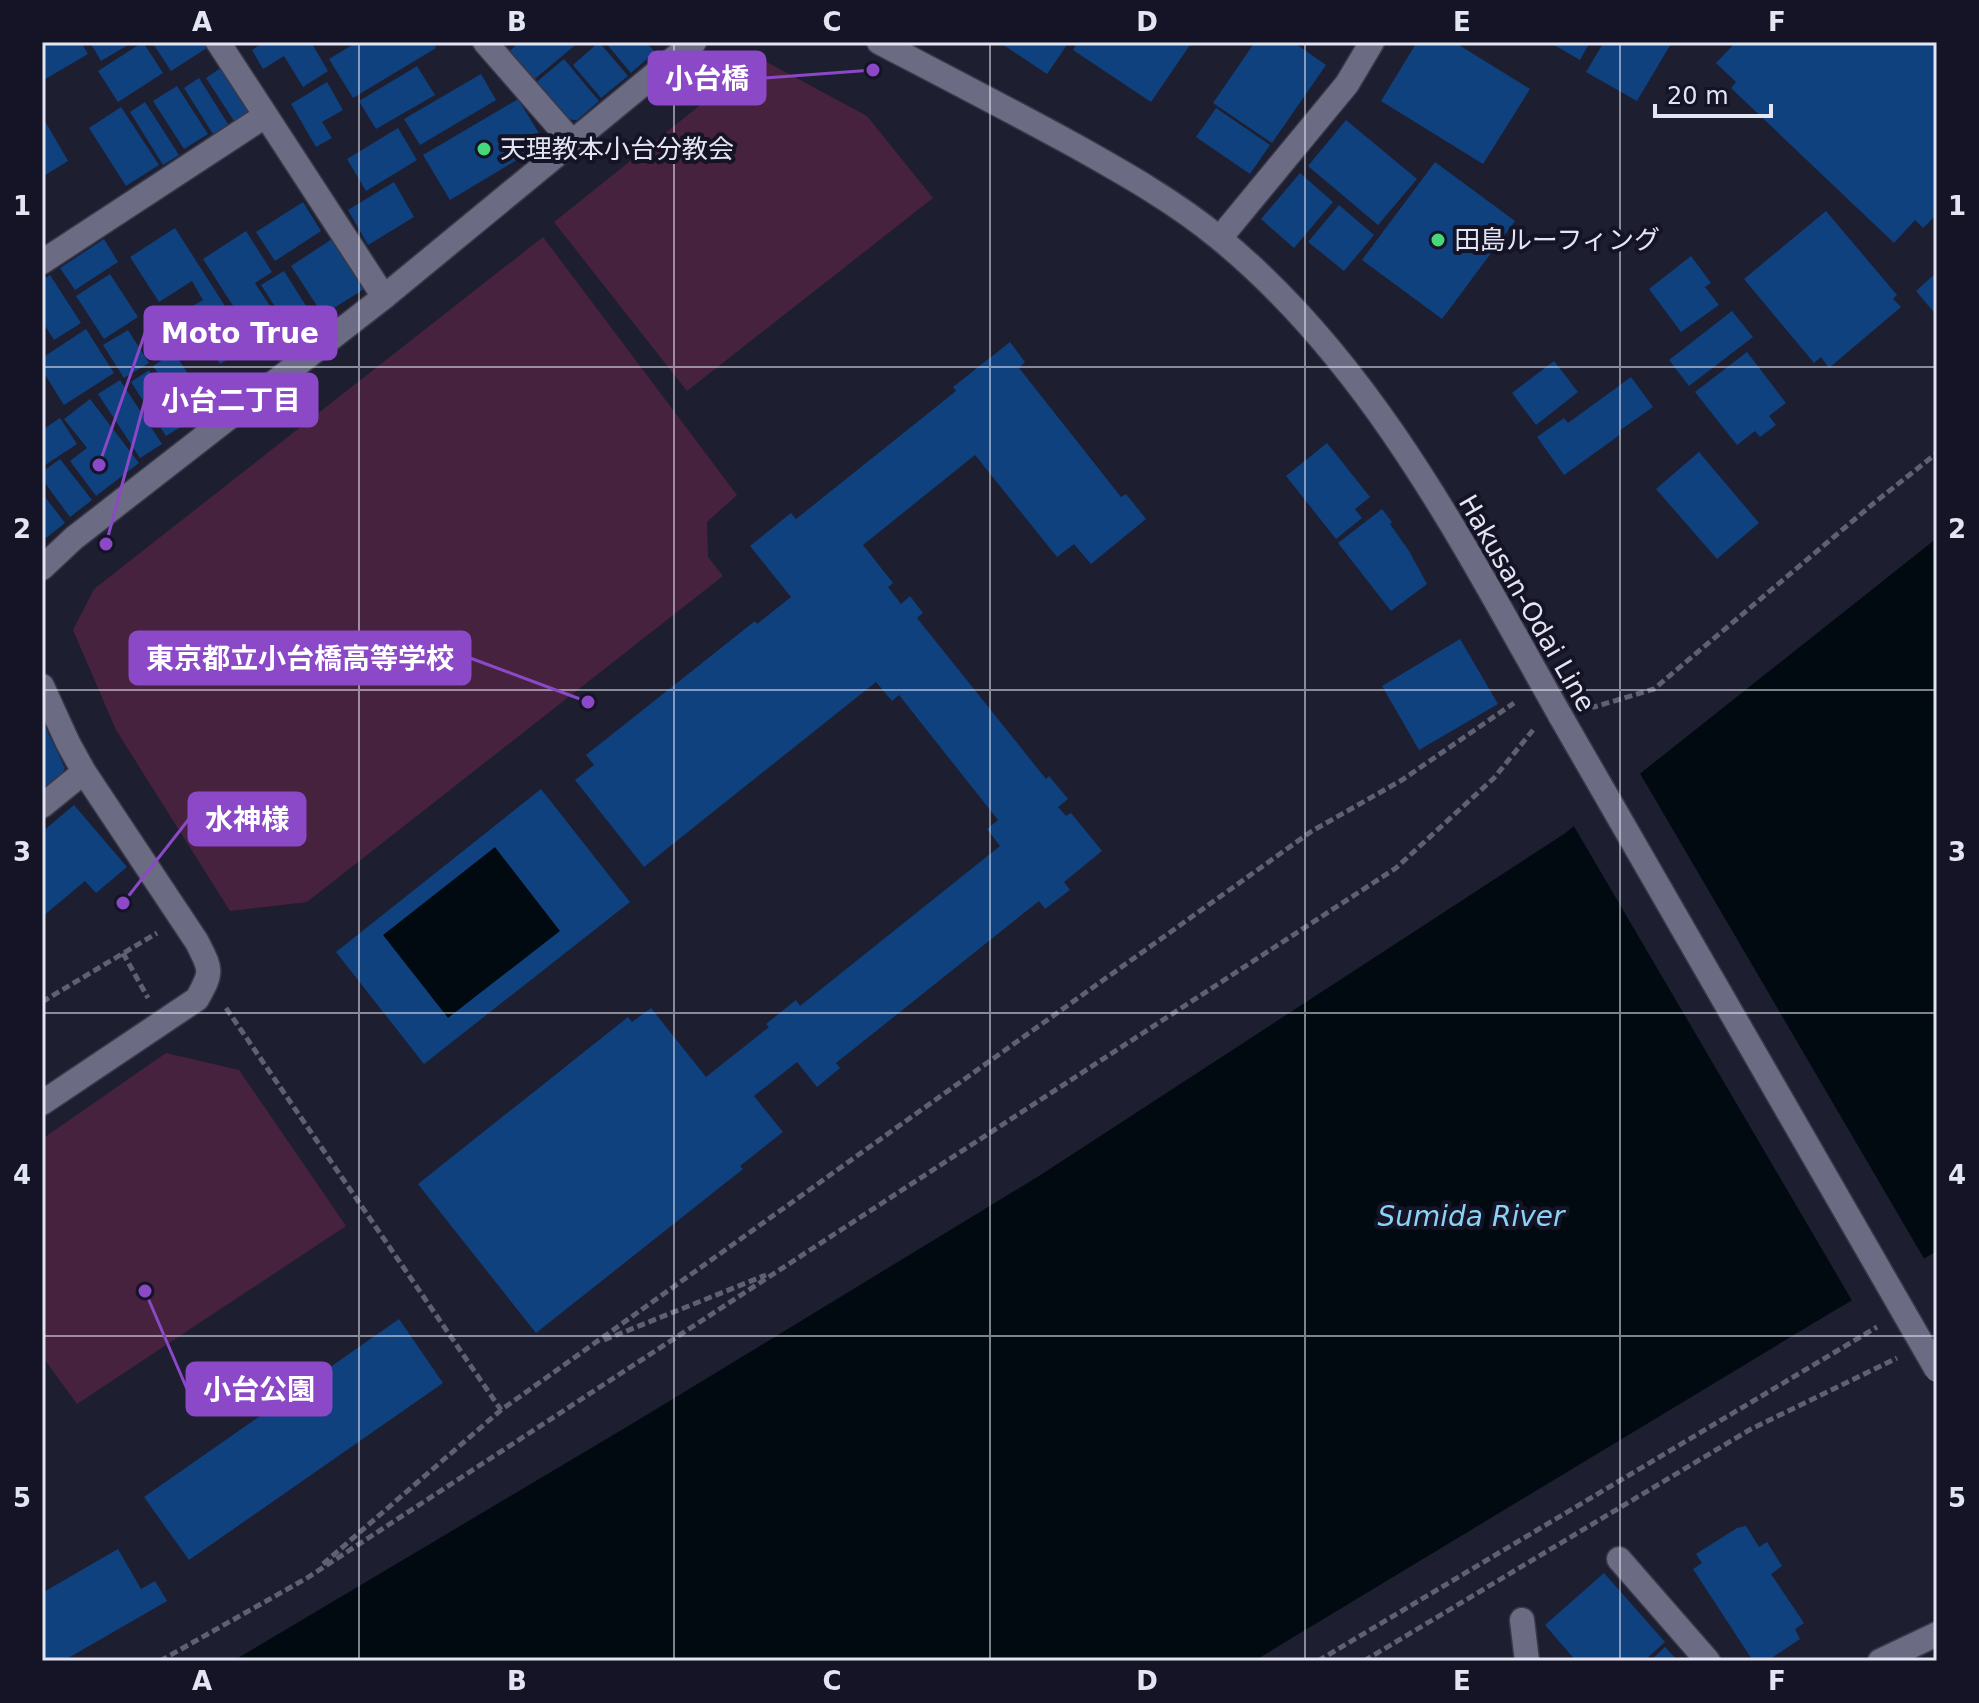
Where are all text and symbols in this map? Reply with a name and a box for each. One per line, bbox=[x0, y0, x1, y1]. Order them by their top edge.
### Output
text: A bbox=[192, 7, 212, 37]
text: B bbox=[507, 7, 527, 37]
text: C bbox=[822, 7, 842, 37]
text: D bbox=[1136, 7, 1158, 37]
text: E bbox=[1453, 7, 1471, 37]
text: F bbox=[1768, 7, 1786, 37]
callout: 小台橋 bbox=[649, 52, 765, 104]
text: 小台橋 bbox=[665, 62, 749, 95]
scale bar bbox=[1655, 68, 1771, 118]
text: 20 m bbox=[1667, 82, 1729, 110]
place label: 天理教本小台分教会 bbox=[500, 134, 734, 164]
marker: 天理教本小台分教会 bbox=[475, 140, 493, 158]
text: 1 bbox=[13, 191, 31, 221]
text: 1 bbox=[1948, 191, 1966, 221]
place label: 田島ルーフィング bbox=[1454, 225, 1660, 255]
marker: 田島ルーフィング bbox=[1429, 231, 1447, 249]
callout: Moto True bbox=[145, 307, 336, 359]
text: Moto True bbox=[161, 317, 319, 350]
callout: 小台二丁目 bbox=[145, 374, 317, 426]
text: 小台二丁目 bbox=[161, 384, 301, 417]
street label: Hakusan-Odai Line bbox=[1453, 489, 1601, 717]
text: 2 bbox=[13, 514, 31, 544]
text: 2 bbox=[1948, 514, 1966, 544]
callout: 東京都立小台橋高等学校 bbox=[130, 632, 470, 684]
text: 東京都立小台橋高等学校 bbox=[146, 642, 454, 675]
callout: 水神様 bbox=[189, 793, 305, 845]
text: 水神様 bbox=[205, 803, 289, 836]
text: 3 bbox=[13, 837, 31, 867]
text: 3 bbox=[1948, 837, 1966, 867]
text: 4 bbox=[13, 1160, 31, 1190]
text: 4 bbox=[1948, 1160, 1966, 1190]
water label: Sumida River bbox=[1378, 1200, 1566, 1233]
callout: 小台公園 bbox=[187, 1363, 331, 1415]
text: 小台公園 bbox=[203, 1373, 315, 1406]
text: 5 bbox=[13, 1483, 31, 1513]
text: 5 bbox=[1948, 1483, 1966, 1513]
text: A bbox=[192, 1666, 212, 1696]
text: B bbox=[507, 1666, 527, 1696]
text: C bbox=[822, 1666, 842, 1696]
text: D bbox=[1136, 1666, 1158, 1696]
text: E bbox=[1453, 1666, 1471, 1696]
text: F bbox=[1768, 1666, 1786, 1696]

